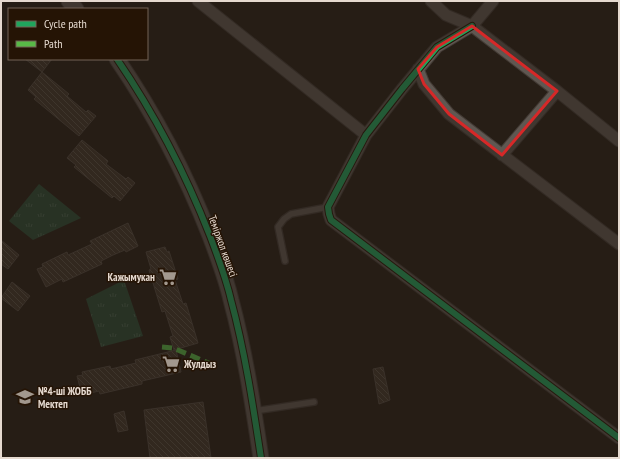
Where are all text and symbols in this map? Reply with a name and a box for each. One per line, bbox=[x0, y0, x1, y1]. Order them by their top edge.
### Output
legend bbox=[8, 8, 148, 60]
text: Cycle path bbox=[44, 16, 87, 31]
text: Path bbox=[44, 36, 62, 51]
street label: Теміржол көшесі bbox=[205, 213, 241, 279]
supermarket icon: Кажымукан bbox=[158, 267, 178, 287]
place label: Кажымукан bbox=[107, 270, 155, 284]
supermarket icon: Жулдыз bbox=[161, 354, 181, 374]
place label: Жулдыз bbox=[183, 357, 216, 371]
place label: №4-ші ЖОББ Мектеп bbox=[38, 384, 91, 411]
school or university icon: №4-ші ЖОББ Мектеп bbox=[15, 387, 35, 407]

